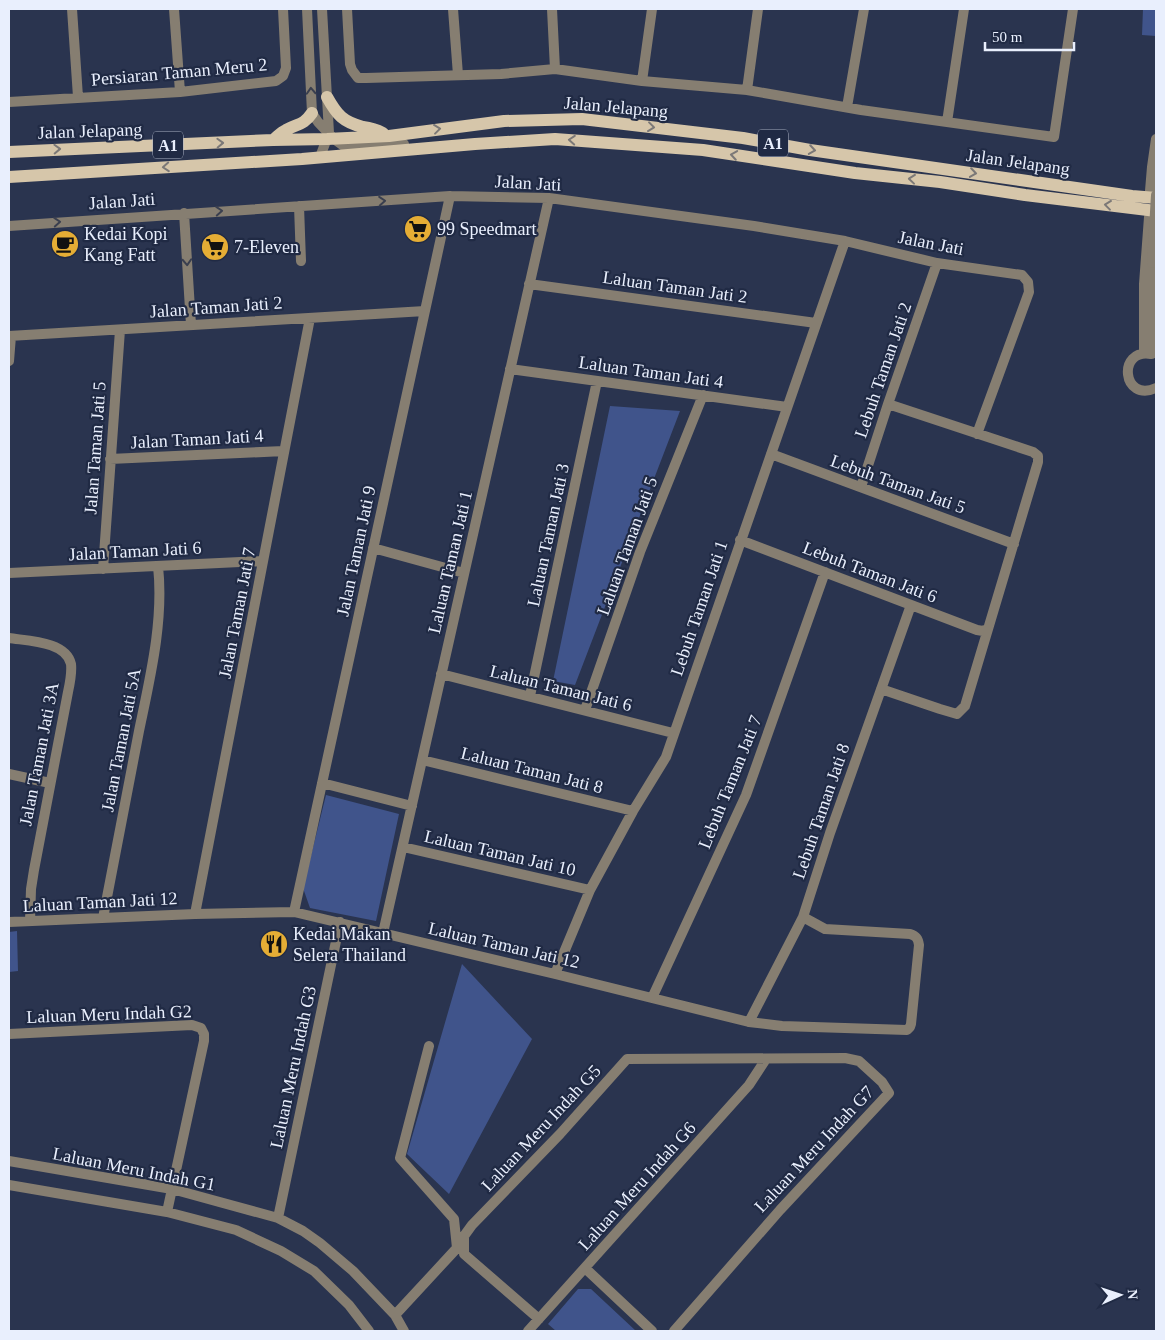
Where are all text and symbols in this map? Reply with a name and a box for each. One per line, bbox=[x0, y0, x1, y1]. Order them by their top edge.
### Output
scale bar bbox=[985, 20, 1074, 52]
text: 50 m bbox=[992, 29, 1023, 45]
street label: Persiaran Taman Meru 2 bbox=[90, 54, 268, 90]
one-way arrow bbox=[306, 87, 317, 95]
street label: Jalan Jelapang bbox=[563, 92, 669, 122]
street label: Jalan Jelapang bbox=[37, 119, 143, 143]
one-way arrow bbox=[647, 121, 655, 132]
one-way arrow bbox=[433, 124, 441, 135]
road number: A1 bbox=[758, 130, 788, 156]
road number: A1 bbox=[153, 132, 183, 158]
one-way arrow bbox=[568, 135, 576, 146]
one-way arrow bbox=[216, 137, 224, 148]
one-way arrow bbox=[54, 144, 62, 155]
one-way arrow bbox=[808, 144, 816, 155]
street label: Jalan Jelapang bbox=[965, 145, 1071, 179]
one-way arrow bbox=[729, 150, 738, 160]
one-way arrow bbox=[162, 162, 170, 173]
one-way arrow bbox=[968, 168, 977, 178]
street label: Jalan Jati bbox=[494, 171, 562, 195]
one-way arrow bbox=[908, 174, 916, 185]
street label: Jalan Jati bbox=[88, 189, 156, 213]
one-way arrow bbox=[378, 195, 386, 206]
one-way arrow bbox=[1104, 200, 1112, 211]
one-way arrow bbox=[216, 205, 224, 216]
supermarket icon: 99 Speedmart bbox=[403, 214, 433, 244]
one-way arrow bbox=[54, 217, 62, 228]
place label: 99 Speedmart bbox=[437, 219, 536, 239]
place label: Kedai Kopi Kang Fatt bbox=[84, 224, 167, 265]
street label: Jalan Jati bbox=[896, 227, 966, 259]
cafe icon: Kedai Kopi Kang Fatt bbox=[50, 229, 80, 259]
supermarket icon: 7-Eleven bbox=[200, 232, 230, 262]
place label: 7-Eleven bbox=[234, 237, 299, 257]
one-way arrow bbox=[182, 258, 192, 266]
street label: Laluan Taman Jati 2 bbox=[601, 267, 749, 307]
street label: Jalan Taman Jati 2 bbox=[149, 292, 283, 322]
street label: Lebuh Taman Jati 2 bbox=[850, 300, 916, 440]
street label: Laluan Taman Jati 4 bbox=[577, 352, 725, 392]
street label: Jalan Taman Jati 5 bbox=[80, 381, 110, 515]
street label: Jalan Taman Jati 4 bbox=[130, 426, 264, 452]
street label: Lebuh Taman Jati 5 bbox=[828, 450, 968, 518]
street label: Laluan Taman Jati 3 bbox=[523, 462, 573, 608]
street label: Laluan Taman Jati 5 bbox=[593, 474, 661, 618]
street label: Jalan Taman Jati 9 bbox=[332, 484, 380, 618]
street label: Laluan Taman Jati 1 bbox=[424, 489, 476, 635]
street label: Lebuh Taman Jati 6 bbox=[800, 537, 940, 607]
street label: Jalan Taman Jati 6 bbox=[68, 538, 202, 564]
street label: Lebuh Taman Jati 1 bbox=[666, 538, 732, 678]
street label: Jalan Taman Jati 7 bbox=[215, 546, 259, 680]
street label: Laluan Taman Jati 6 bbox=[488, 661, 634, 715]
street label: Jalan Taman Jati 5A bbox=[97, 666, 145, 814]
street label: Jalan Taman Jati 3A bbox=[15, 680, 63, 828]
street label: Lebuh Taman Jati 7 bbox=[694, 712, 766, 852]
street label: Lebuh Taman Jati 8 bbox=[788, 741, 854, 881]
street label: Laluan Taman Jati 8 bbox=[459, 743, 605, 797]
street label: Laluan Taman Jati 10 bbox=[422, 826, 578, 880]
street label: Laluan Taman Jati 12 bbox=[22, 888, 178, 916]
street label: Laluan Taman Jati 12 bbox=[426, 918, 582, 972]
place label: Kedai Makan Selera Thailand bbox=[293, 924, 406, 965]
restaurant icon: Kedai Makan Selera Thailand bbox=[259, 929, 289, 959]
street label: Laluan Meru Indah G3 bbox=[266, 984, 320, 1150]
street label: Laluan Meru Indah G2 bbox=[26, 1001, 192, 1027]
street label: Laluan Meru Indah G5 bbox=[477, 1061, 605, 1195]
street label: Laluan Meru Indah G7 bbox=[750, 1082, 878, 1216]
street label: Laluan Meru Indah G6 bbox=[574, 1118, 700, 1254]
street label: Laluan Meru Indah G1 bbox=[51, 1143, 217, 1195]
north arrow bbox=[1095, 1270, 1145, 1320]
text: N bbox=[1125, 1289, 1140, 1300]

